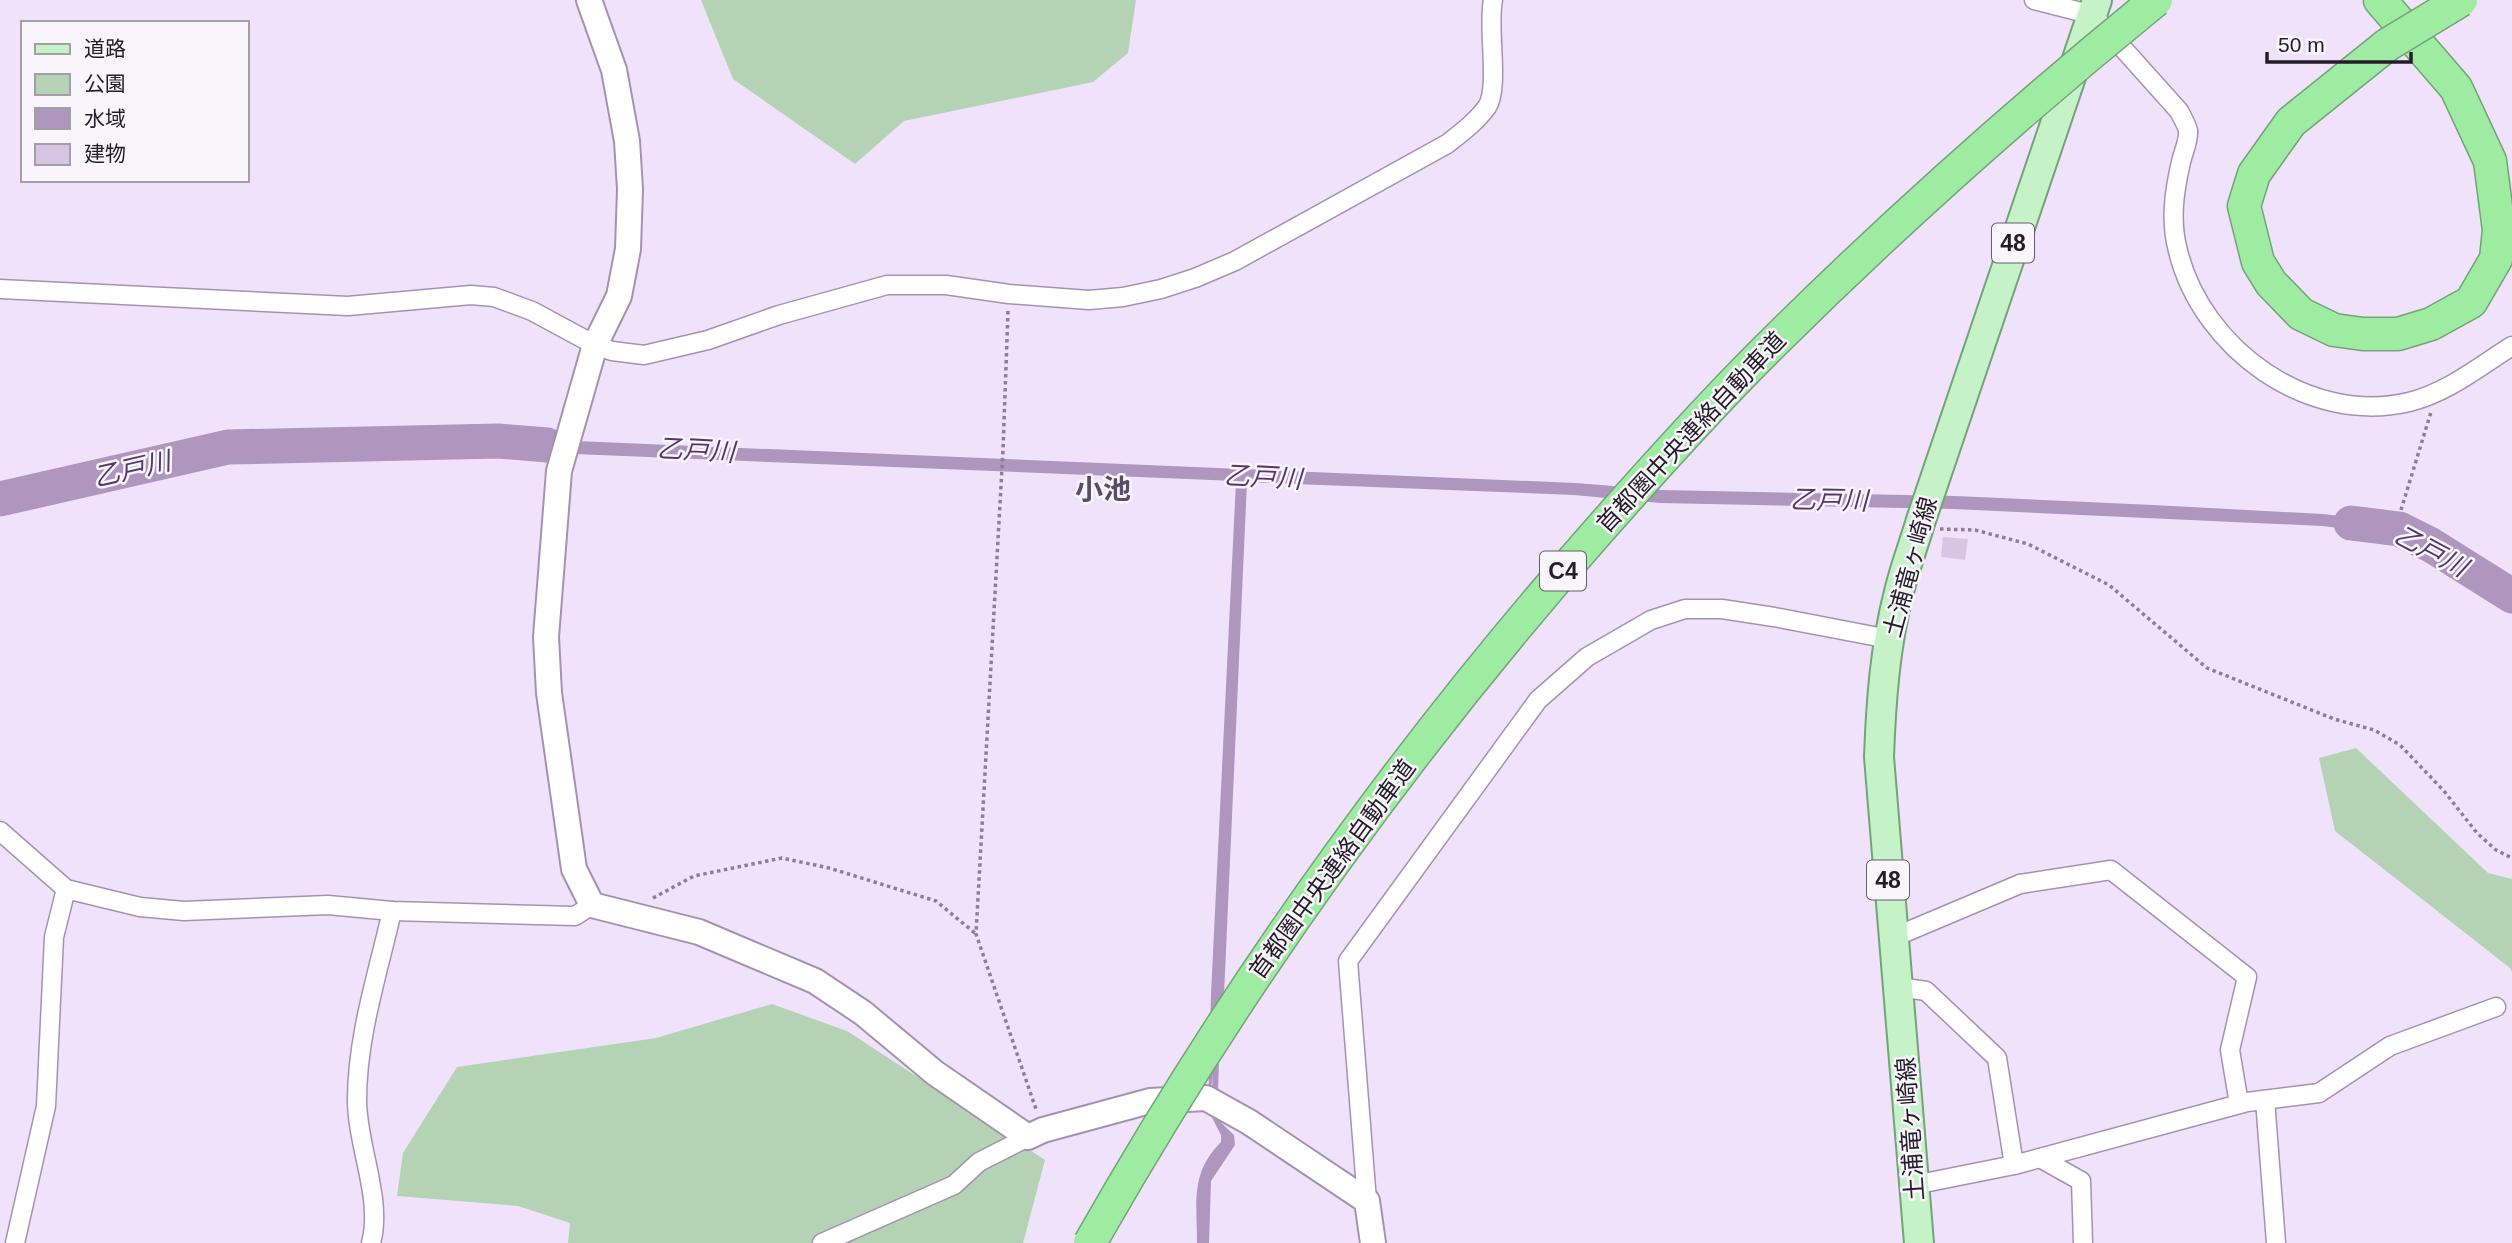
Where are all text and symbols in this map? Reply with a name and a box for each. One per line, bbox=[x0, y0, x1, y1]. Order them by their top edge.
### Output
legend bbox=[21, 21, 248, 182]
scale bar bbox=[2267, 21, 2410, 65]
text: 50 m bbox=[2278, 33, 2325, 56]
text: 道路 bbox=[84, 37, 126, 60]
text: 公園 bbox=[84, 72, 126, 95]
text: 水域 bbox=[84, 107, 126, 130]
text: 建物 bbox=[84, 142, 126, 165]
road number: 48 bbox=[1992, 224, 2034, 262]
street label: 首都圏中央連絡自動車道 bbox=[1591, 326, 1791, 538]
water label: 乙戸川 bbox=[656, 433, 739, 467]
water label: 乙戸川 bbox=[91, 445, 176, 492]
water label: 乙戸川 bbox=[1223, 460, 1306, 494]
district label: 小池 bbox=[1075, 474, 1131, 505]
water label: 乙戸川 bbox=[1790, 484, 1871, 516]
street label: 土浦竜ヶ崎線 bbox=[1878, 494, 1942, 640]
water label: 乙戸川 bbox=[2390, 519, 2475, 584]
road number: C4 bbox=[1540, 552, 1586, 590]
street label: 首都圏中央連絡自動車道 bbox=[1243, 754, 1421, 984]
road number: 48 bbox=[1867, 860, 1909, 900]
street label: 土浦竜ヶ崎線 bbox=[1892, 1056, 1928, 1202]

